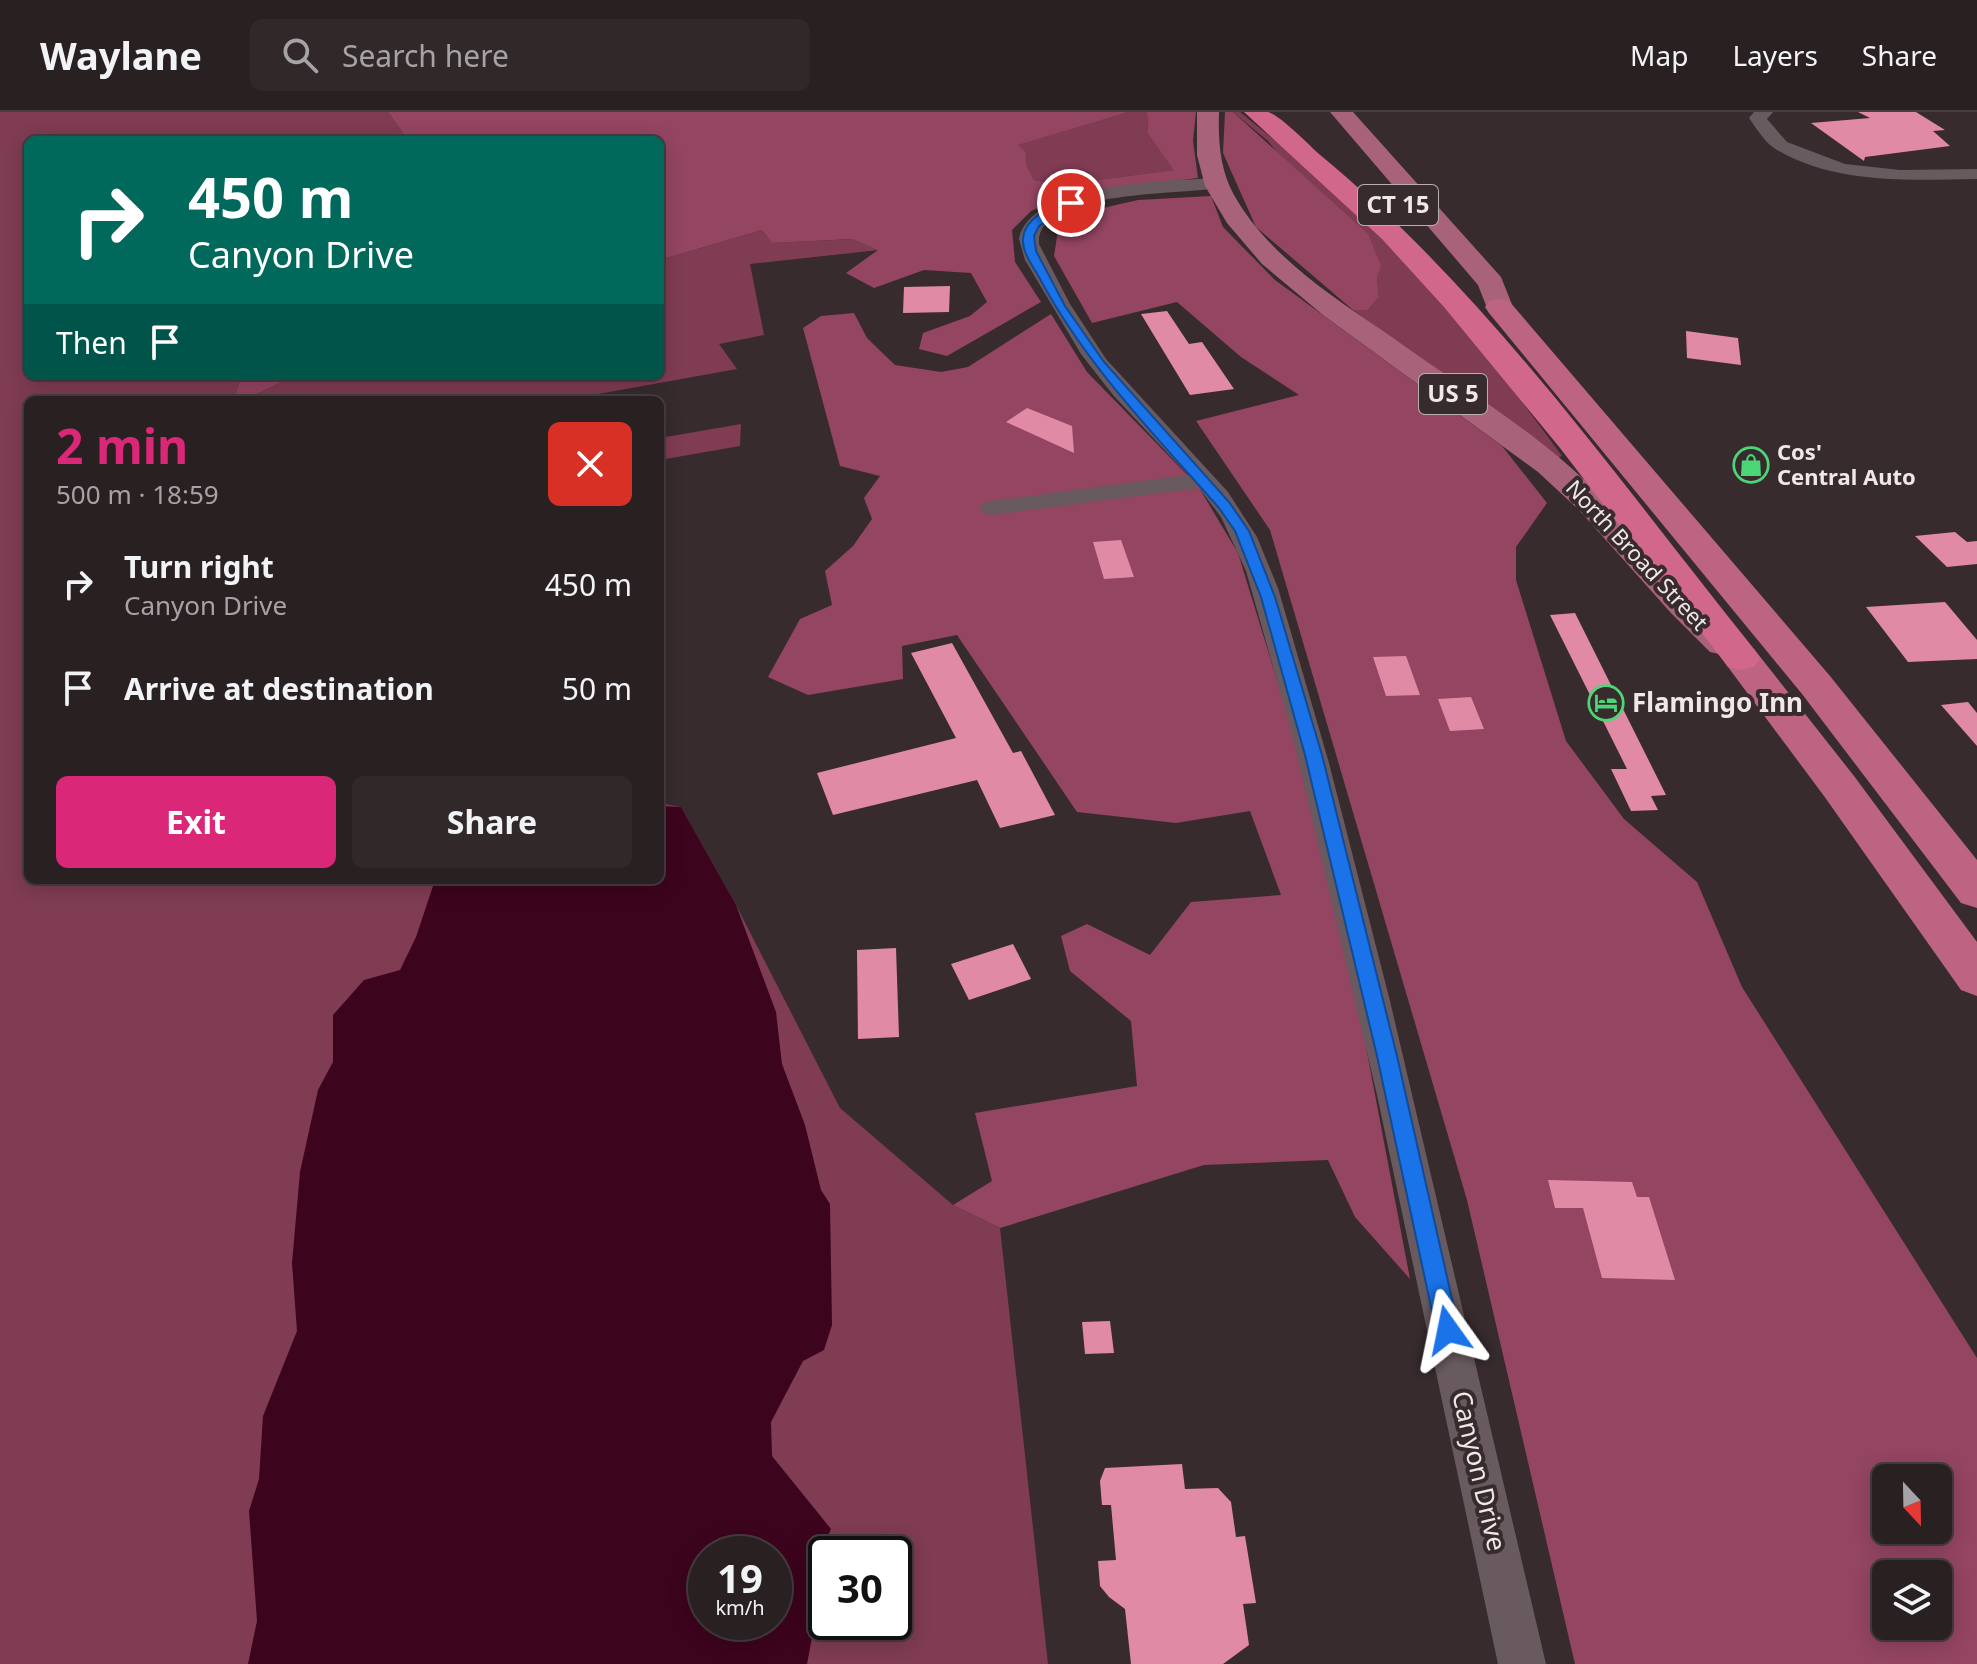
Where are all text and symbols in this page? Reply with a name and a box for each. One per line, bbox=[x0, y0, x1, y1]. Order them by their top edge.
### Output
search box bbox=[250, 19, 810, 91]
text: Waylane bbox=[40, 29, 202, 81]
icon: search bbox=[278, 33, 322, 77]
text: Search here bbox=[342, 35, 509, 76]
text: Map bbox=[1630, 36, 1688, 74]
text: Layers bbox=[1732, 36, 1818, 74]
text: Share bbox=[1862, 36, 1937, 74]
text: 450 m bbox=[188, 158, 353, 234]
icon: right bbox=[56, 168, 160, 272]
pin bbox=[1037, 169, 1105, 237]
icon: arrive bbox=[1049, 181, 1093, 225]
road number: CT 15 bbox=[1358, 185, 1438, 225]
text: Canyon Drive bbox=[188, 230, 414, 279]
icon: arrive bbox=[143, 320, 187, 364]
text: Then bbox=[56, 322, 127, 363]
road number: US 5 bbox=[1419, 374, 1487, 414]
text: 2 min bbox=[56, 413, 188, 478]
button: close bbox=[548, 422, 632, 506]
place label: Cos' Central Auto bbox=[1777, 436, 1916, 491]
shop icon: Cos' Central Auto bbox=[1732, 446, 1770, 484]
street label: North Broad Street bbox=[1560, 473, 1715, 636]
text: 500 m · 18:59 bbox=[56, 476, 219, 512]
text: Turn right bbox=[124, 546, 274, 587]
icon: right bbox=[56, 562, 100, 606]
text: 450 m bbox=[545, 564, 632, 605]
text: Canyon Drive bbox=[124, 587, 287, 623]
icon: arrive bbox=[56, 666, 100, 710]
text: Arrive at destination bbox=[124, 668, 434, 709]
text: 50 m bbox=[562, 668, 632, 709]
hotel icon: Flamingo Inn bbox=[1587, 684, 1625, 722]
place label: Flamingo Inn bbox=[1632, 684, 1803, 720]
button: Exit bbox=[56, 776, 336, 868]
button: Share bbox=[352, 776, 632, 868]
position arrow bbox=[1406, 1288, 1490, 1372]
street label: Canyon Drive bbox=[1444, 1387, 1516, 1554]
north arrow bbox=[1872, 1464, 1952, 1544]
map controls bbox=[1872, 1464, 1952, 1640]
speed limit sign: 30 bbox=[808, 1536, 912, 1640]
text: 19 bbox=[717, 1550, 763, 1605]
button: layers bbox=[1872, 1560, 1952, 1640]
text: km/h bbox=[715, 1594, 765, 1621]

